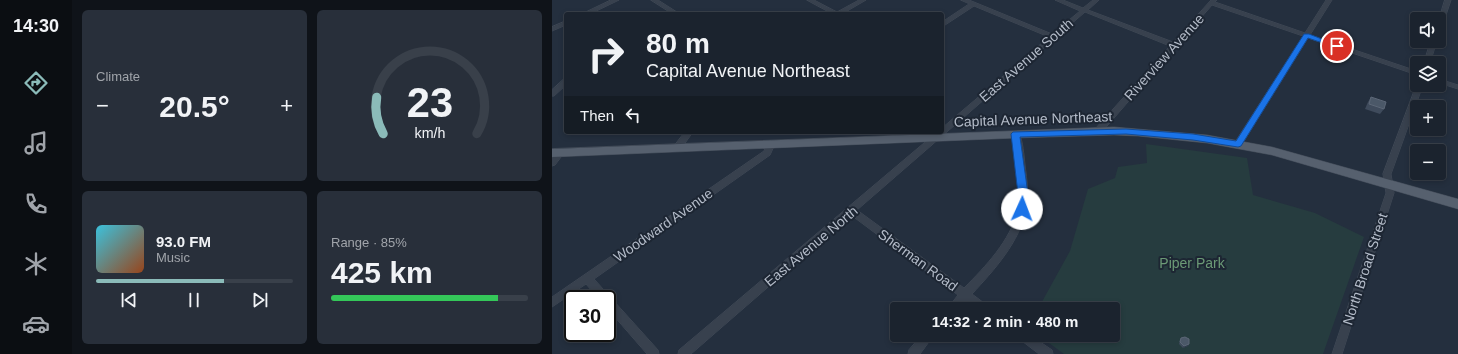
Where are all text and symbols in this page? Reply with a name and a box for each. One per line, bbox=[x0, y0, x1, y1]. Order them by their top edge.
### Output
street label: Riverview Avenue bbox=[1121, 10, 1207, 104]
map controls bbox=[1410, 12, 1446, 180]
button: sound bbox=[1410, 12, 1446, 48]
street label: East Avenue South bbox=[976, 15, 1076, 105]
text: 14:30 bbox=[13, 16, 59, 36]
icon: right bbox=[580, 28, 632, 80]
text: 80 m bbox=[646, 28, 710, 59]
pin bbox=[1320, 29, 1354, 63]
icon: arrive bbox=[1326, 35, 1348, 57]
button: layers bbox=[1410, 56, 1446, 92]
text: Capital Avenue Northeast bbox=[646, 61, 850, 81]
icon: directions bbox=[22, 69, 50, 97]
text: Climate bbox=[96, 69, 140, 84]
text: 23 bbox=[406, 78, 453, 125]
text: 20.5° bbox=[159, 90, 230, 123]
text: − bbox=[96, 93, 109, 118]
text: + bbox=[280, 93, 293, 118]
button: + bbox=[1410, 100, 1446, 136]
icon: left bbox=[622, 104, 644, 126]
text: Then bbox=[580, 107, 614, 124]
street label: Capital Avenue Northeast bbox=[954, 108, 1113, 130]
text: km/h bbox=[414, 124, 445, 140]
icon: music bbox=[22, 129, 50, 157]
button: − bbox=[1410, 144, 1446, 180]
street label: Woodward Avenue bbox=[610, 185, 716, 265]
position arrow bbox=[1001, 188, 1043, 230]
icon: phone bbox=[22, 190, 50, 218]
street label: East Avenue North bbox=[761, 202, 861, 290]
street label: North Broad Street bbox=[1339, 211, 1391, 327]
street label: Sherman Road bbox=[875, 226, 961, 294]
text: 93.0 FM bbox=[156, 233, 211, 250]
text: Range · 85% bbox=[331, 235, 407, 250]
icon: climate bbox=[22, 250, 50, 278]
text: Music bbox=[156, 250, 190, 265]
park label: Piper Park bbox=[1159, 255, 1226, 271]
text: 425 km bbox=[331, 256, 433, 289]
icon: previous bbox=[118, 289, 140, 311]
icon: pause bbox=[183, 289, 205, 311]
icon: next bbox=[249, 289, 271, 311]
speed limit sign: 30 bbox=[564, 290, 616, 342]
icon: car bbox=[22, 310, 50, 338]
text: 14:32 · 2 min · 480 m bbox=[932, 313, 1078, 330]

